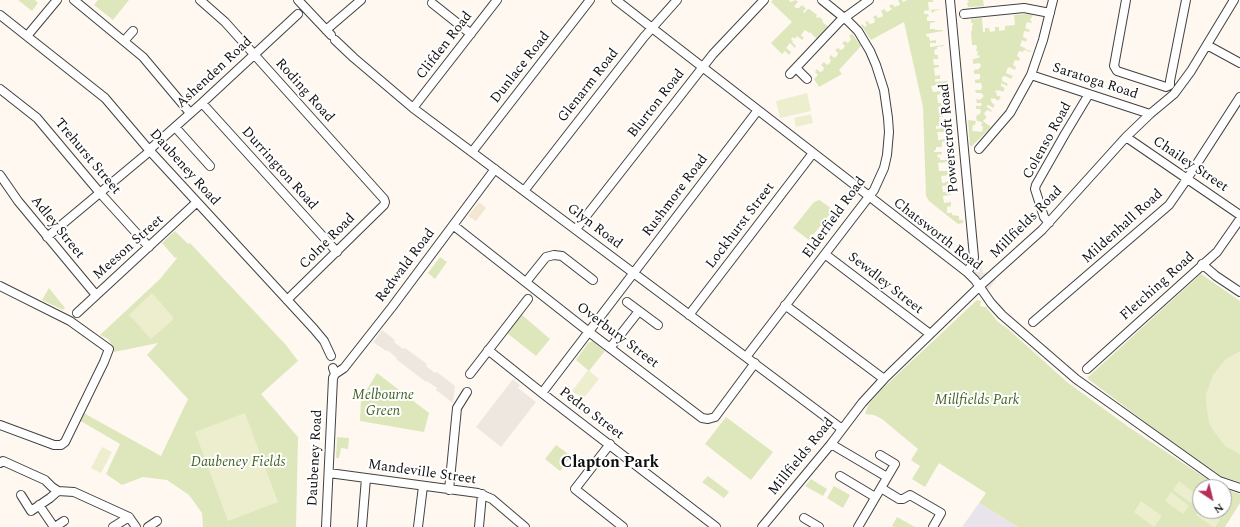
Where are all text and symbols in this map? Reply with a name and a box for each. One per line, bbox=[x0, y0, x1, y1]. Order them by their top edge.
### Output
street label: Clifden Road bbox=[413, 9, 477, 83]
street label: Dunlace Road bbox=[488, 29, 554, 107]
street label: Ashenden Road bbox=[174, 34, 256, 112]
street label: Glenarm Road bbox=[555, 46, 623, 126]
street label: Roding Road bbox=[271, 56, 337, 126]
street label: Saratoga Road bbox=[1050, 60, 1140, 104]
street label: Blurton Road bbox=[625, 66, 689, 142]
street label: Powerscroft Road bbox=[937, 83, 963, 193]
street label: Colenso Road bbox=[1020, 100, 1076, 182]
street label: Trehurst Street bbox=[50, 116, 124, 198]
street label: Durrington Road bbox=[237, 124, 321, 214]
street label: Daubeney Road bbox=[145, 126, 223, 210]
street label: Chailey Street bbox=[1149, 134, 1231, 196]
street label: Rushmore Road bbox=[640, 152, 712, 240]
street label: Elderfield Road bbox=[800, 174, 870, 262]
street label: Lockhurst Street bbox=[703, 180, 779, 272]
street label: Millfields Road bbox=[987, 183, 1067, 263]
street label: Mildenhall Road bbox=[1079, 186, 1167, 268]
street label: Adley Street bbox=[27, 193, 87, 263]
street label: Chatsworth Road bbox=[889, 195, 985, 275]
street label: Glyn Road bbox=[563, 201, 625, 253]
street label: Colne Road bbox=[297, 211, 359, 273]
street label: Meeson Street bbox=[90, 212, 168, 284]
street label: Redwald Road bbox=[373, 226, 439, 306]
street label: Sewdley Street bbox=[844, 249, 926, 319]
street label: Fletching Road bbox=[1117, 249, 1199, 325]
street label: Overbury Street bbox=[572, 300, 662, 372]
street label: Pedro Street bbox=[555, 384, 627, 444]
park label: Melbourne Green bbox=[352, 388, 414, 420]
park label: Millfields Park bbox=[935, 393, 1019, 409]
street label: Daubeney Road bbox=[305, 409, 327, 507]
street label: Millfields Road bbox=[766, 415, 838, 499]
district label: Clapton Park bbox=[561, 454, 659, 474]
park label: Daubeney Fields bbox=[191, 455, 285, 471]
street label: Mandeville Street bbox=[367, 457, 477, 489]
north arrow bbox=[1192, 479, 1232, 519]
text: N bbox=[1210, 499, 1227, 518]

